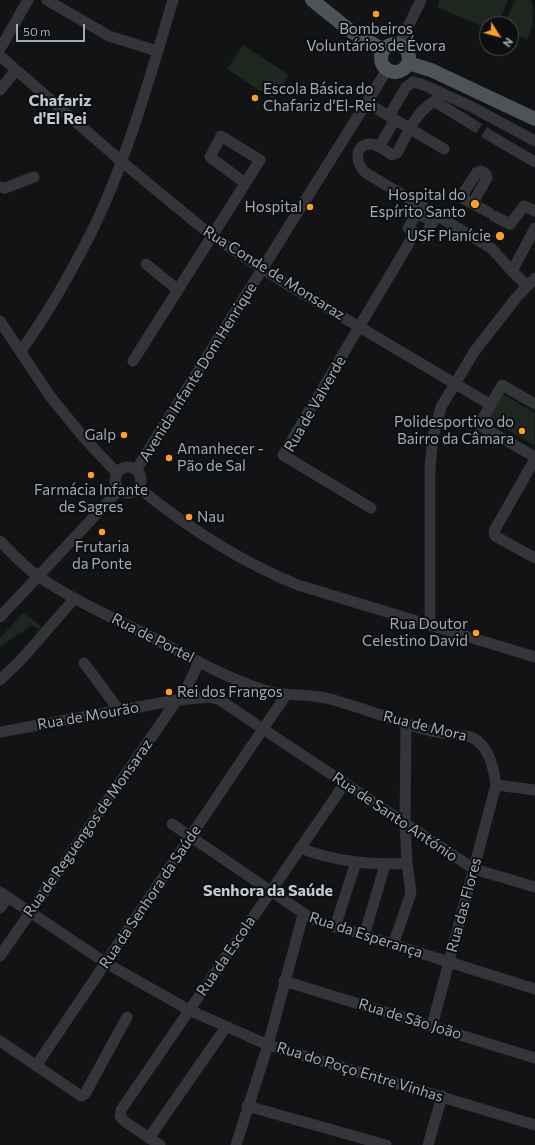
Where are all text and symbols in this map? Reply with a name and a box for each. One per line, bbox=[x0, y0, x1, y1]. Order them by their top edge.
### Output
marker: Bombeiros Voluntários de Évora bbox=[371, 9, 381, 19]
scale bar bbox=[18, 16, 87, 42]
north arrow bbox=[479, 16, 519, 56]
place label: Bombeiros Voluntários de Évora bbox=[306, 20, 446, 55]
text: 50 m bbox=[23, 24, 51, 38]
text: N bbox=[501, 36, 516, 50]
place label: Escola Básica do Chafariz d’El-Rei bbox=[263, 80, 376, 115]
district label: Chafariz d'El Rei bbox=[29, 91, 91, 129]
marker: Escola Básica do Chafariz d’El-Rei bbox=[250, 93, 260, 103]
place label: Hospital do Espírito Santo bbox=[370, 186, 466, 221]
place label: Hospital bbox=[245, 198, 302, 216]
marker: Hospital do Espírito Santo bbox=[469, 198, 481, 210]
marker: Hospital bbox=[305, 202, 315, 212]
street label: Rua Conde de Monsaraz bbox=[200, 222, 348, 324]
place label: USF Planície bbox=[407, 227, 491, 245]
marker: USF Planície bbox=[494, 230, 506, 242]
street label: Avenida Infante Dom Henrique bbox=[135, 279, 261, 465]
street label: Rua de Valverde bbox=[280, 353, 350, 455]
place label: Polidesportivo do Bairro da Câmara bbox=[394, 413, 514, 448]
place label: Galp bbox=[84, 426, 116, 444]
marker: Polidesportivo do Bairro da Câmara bbox=[517, 426, 527, 436]
marker: Galp bbox=[119, 430, 129, 440]
place label: Amanhecer - Pão de Sal bbox=[177, 440, 264, 475]
marker: Amanhecer - Pão de Sal bbox=[164, 453, 174, 463]
marker: Farmácia Infante de Sagres bbox=[86, 470, 96, 480]
place label: Farmácia Infante de Sagres bbox=[34, 481, 148, 516]
place label: Nau bbox=[197, 508, 225, 526]
marker: Nau bbox=[184, 512, 194, 522]
marker: Frutaria da Ponte bbox=[97, 527, 107, 537]
place label: Frutaria da Ponte bbox=[72, 538, 132, 573]
street label: Rua de Portel bbox=[109, 609, 197, 667]
place label: Rua Doutor Celestino David bbox=[362, 615, 468, 650]
marker: Rua Doutor Celestino David bbox=[471, 628, 481, 638]
place label: Rei dos Frangos bbox=[177, 683, 283, 701]
marker: Rei dos Frangos bbox=[164, 687, 174, 697]
street label: Rua de Mourão bbox=[36, 698, 140, 734]
street label: Rua de Mora bbox=[381, 707, 469, 745]
street label: Rua de Reguengos de Monsaraz bbox=[20, 736, 156, 920]
street label: Rua de Santo António bbox=[329, 768, 461, 866]
street label: Rua da Senhora da Saúde bbox=[95, 822, 205, 972]
street label: Rua das Flores bbox=[443, 856, 485, 954]
district label: Senhora da Saúde bbox=[203, 881, 333, 901]
street label: Rua da Esperança bbox=[307, 908, 425, 962]
street label: Rua da Escola bbox=[193, 913, 259, 999]
street label: Rua de São João bbox=[356, 995, 464, 1043]
street label: Rua do Poço Entre Vinhas bbox=[275, 1038, 445, 1106]

